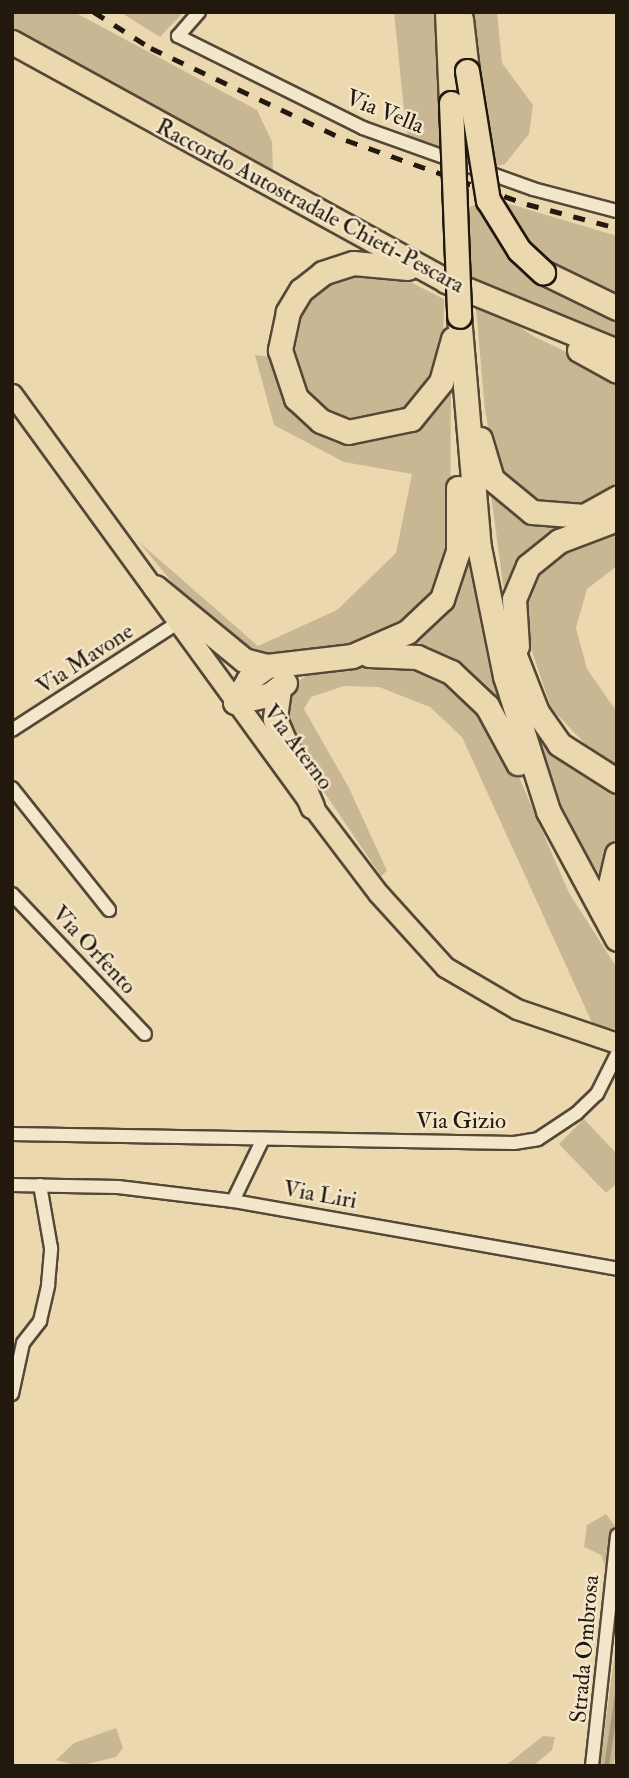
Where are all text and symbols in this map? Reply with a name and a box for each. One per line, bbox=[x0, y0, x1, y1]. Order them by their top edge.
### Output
street label: Via Vella bbox=[342, 84, 428, 140]
street label: Raccordo Autostradale Chieti-Pescara bbox=[151, 113, 469, 299]
street label: Via Mavone bbox=[31, 617, 139, 701]
street label: Via Aterno bbox=[257, 699, 339, 795]
street label: Via Orfento bbox=[46, 900, 142, 1000]
street label: Via Gizio bbox=[416, 1107, 506, 1135]
street label: Via Liri bbox=[281, 1175, 359, 1215]
street label: Strada Ombrosa bbox=[565, 1574, 605, 1724]

